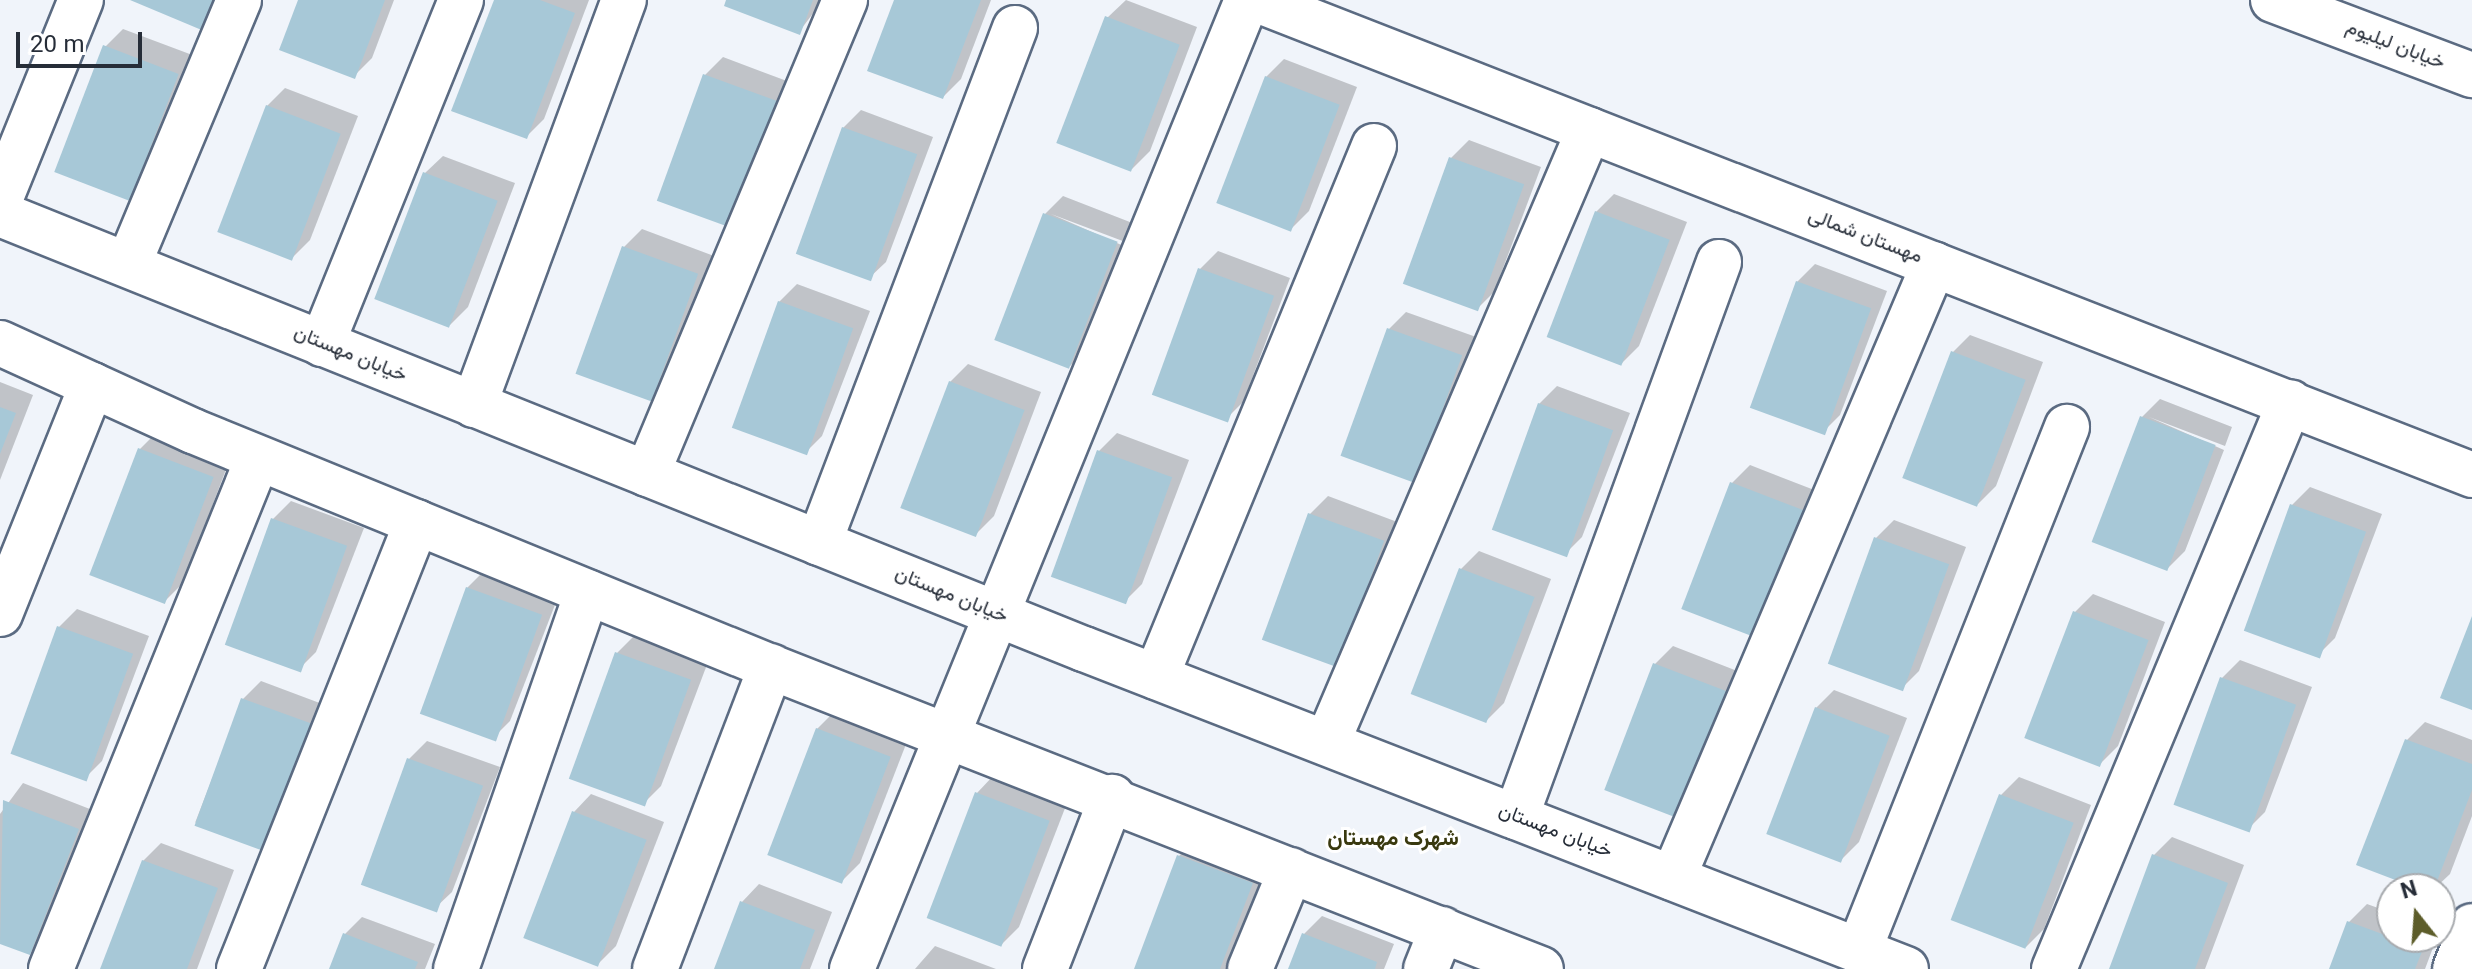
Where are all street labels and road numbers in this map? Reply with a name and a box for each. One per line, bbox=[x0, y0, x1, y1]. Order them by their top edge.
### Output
street label: خیابان لیلیوم bbox=[2342, 16, 2448, 76]
street label: مهستان شمالی bbox=[1804, 204, 1926, 270]
street label: خیابان مهستان bbox=[290, 321, 410, 389]
street label: خیابان مهستان bbox=[891, 562, 1011, 630]
street label: خیابان مهستان bbox=[1495, 799, 1615, 865]

